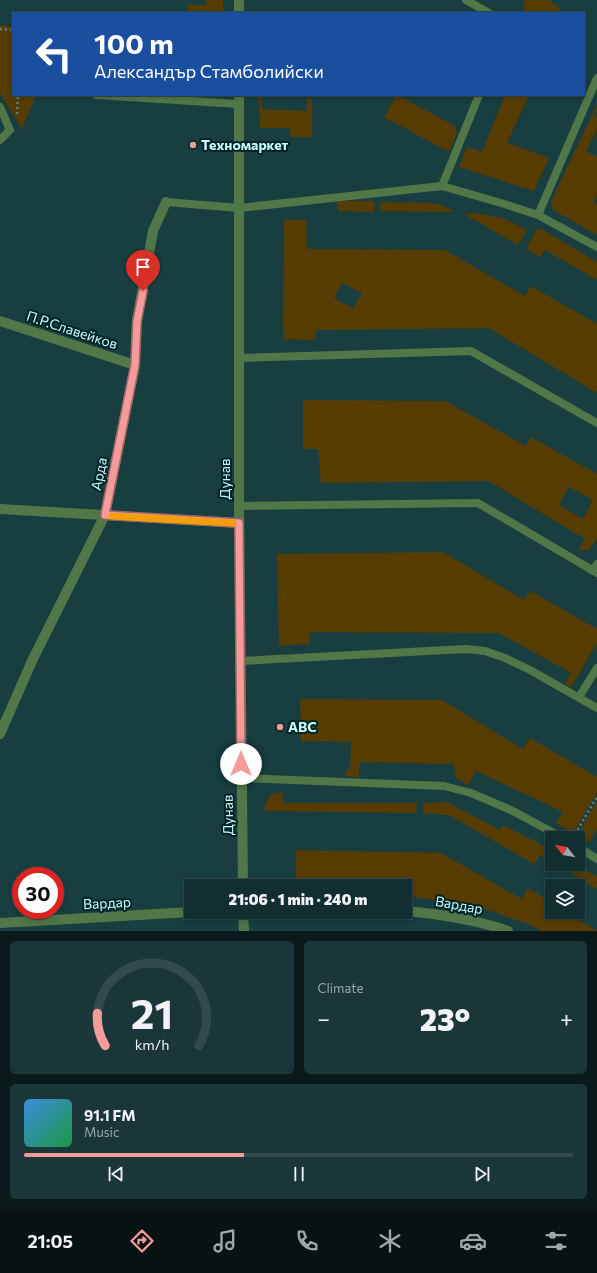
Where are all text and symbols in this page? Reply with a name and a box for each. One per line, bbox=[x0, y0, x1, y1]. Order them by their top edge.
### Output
text: 100 m bbox=[94, 26, 174, 60]
icon: left bbox=[28, 28, 80, 80]
text: Александър Стамболийски bbox=[94, 60, 324, 82]
place label: Техномаркет bbox=[201, 136, 289, 153]
marker: Техномаркет bbox=[188, 140, 198, 150]
pin bbox=[126, 250, 160, 291]
icon: arrive bbox=[132, 256, 154, 278]
street label: П.Р.Славейков bbox=[24, 307, 120, 352]
street label: Арда bbox=[87, 456, 110, 492]
street label: Дунав bbox=[216, 459, 233, 499]
place label: ABC bbox=[288, 718, 317, 735]
marker: ABC bbox=[275, 722, 285, 732]
position arrow bbox=[220, 743, 262, 785]
street label: Дунав bbox=[219, 794, 236, 836]
north arrow bbox=[545, 831, 585, 871]
map controls bbox=[545, 831, 585, 919]
speed limit sign: 30 bbox=[12, 867, 64, 919]
button: layers bbox=[545, 879, 585, 919]
text: 21:06 · 1 min · 240 m bbox=[229, 890, 367, 908]
street label: Вардар bbox=[434, 892, 484, 917]
street label: Вардар bbox=[82, 893, 131, 912]
text: Climate bbox=[318, 980, 363, 996]
text: 21 bbox=[131, 986, 173, 1037]
text: 23° bbox=[420, 1000, 470, 1037]
text: − bbox=[318, 1005, 330, 1032]
text: + bbox=[560, 1005, 573, 1032]
text: km/h bbox=[134, 1034, 169, 1052]
text: 91.1 FM bbox=[84, 1106, 136, 1124]
text: Music bbox=[84, 1124, 119, 1140]
icon: previous bbox=[105, 1163, 127, 1185]
icon: pause bbox=[288, 1163, 310, 1185]
icon: next bbox=[471, 1163, 493, 1185]
icon: directions bbox=[128, 1227, 156, 1255]
icon: music bbox=[211, 1227, 239, 1255]
icon: phone bbox=[293, 1227, 321, 1255]
icon: climate bbox=[376, 1227, 404, 1255]
icon: car bbox=[459, 1227, 487, 1255]
icon: filters bbox=[542, 1227, 570, 1255]
text: 21:05 bbox=[27, 1230, 73, 1252]

